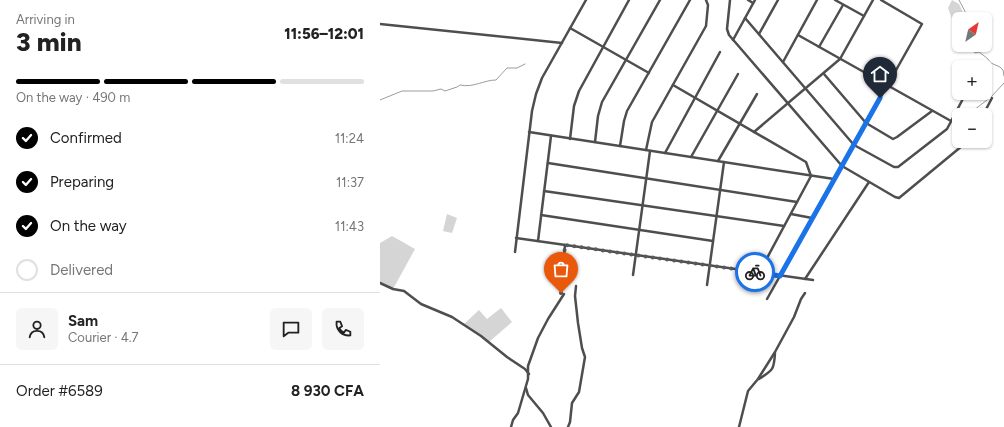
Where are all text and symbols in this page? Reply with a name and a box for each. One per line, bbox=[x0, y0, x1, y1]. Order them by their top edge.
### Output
text: Arriving in bbox=[16, 12, 75, 27]
north arrow bbox=[952, 12, 992, 52]
map controls bbox=[952, 12, 992, 148]
text: 11:56–12:01 bbox=[284, 25, 364, 43]
text: 3 min bbox=[16, 26, 82, 58]
pin bbox=[863, 57, 897, 98]
button: + bbox=[952, 60, 992, 100]
icon: home bbox=[869, 63, 891, 85]
text: On the way · 490 m bbox=[16, 90, 130, 105]
button: − bbox=[952, 108, 992, 148]
icon: check bbox=[16, 127, 38, 149]
text: Confirmed bbox=[50, 129, 122, 147]
text: 11:24 bbox=[335, 131, 364, 146]
icon: check bbox=[16, 171, 38, 193]
text: Preparing bbox=[50, 173, 114, 191]
text: 11:37 bbox=[336, 175, 364, 190]
icon: check bbox=[16, 215, 38, 237]
text: On the way bbox=[50, 217, 127, 235]
text: 11:43 bbox=[335, 219, 364, 234]
pin bbox=[544, 252, 578, 293]
courier bbox=[735, 252, 775, 292]
icon: bag bbox=[550, 258, 572, 280]
text: Delivered bbox=[50, 261, 113, 279]
icon: bike bbox=[744, 261, 766, 283]
button: person bbox=[16, 308, 58, 350]
button: chat bbox=[270, 308, 312, 350]
button: phone bbox=[322, 308, 364, 350]
text: Sam bbox=[68, 312, 98, 330]
text: Courier · 4.7 bbox=[68, 330, 139, 345]
text: Order #6589 bbox=[16, 382, 103, 400]
text: 8 930 CFA bbox=[291, 382, 364, 400]

